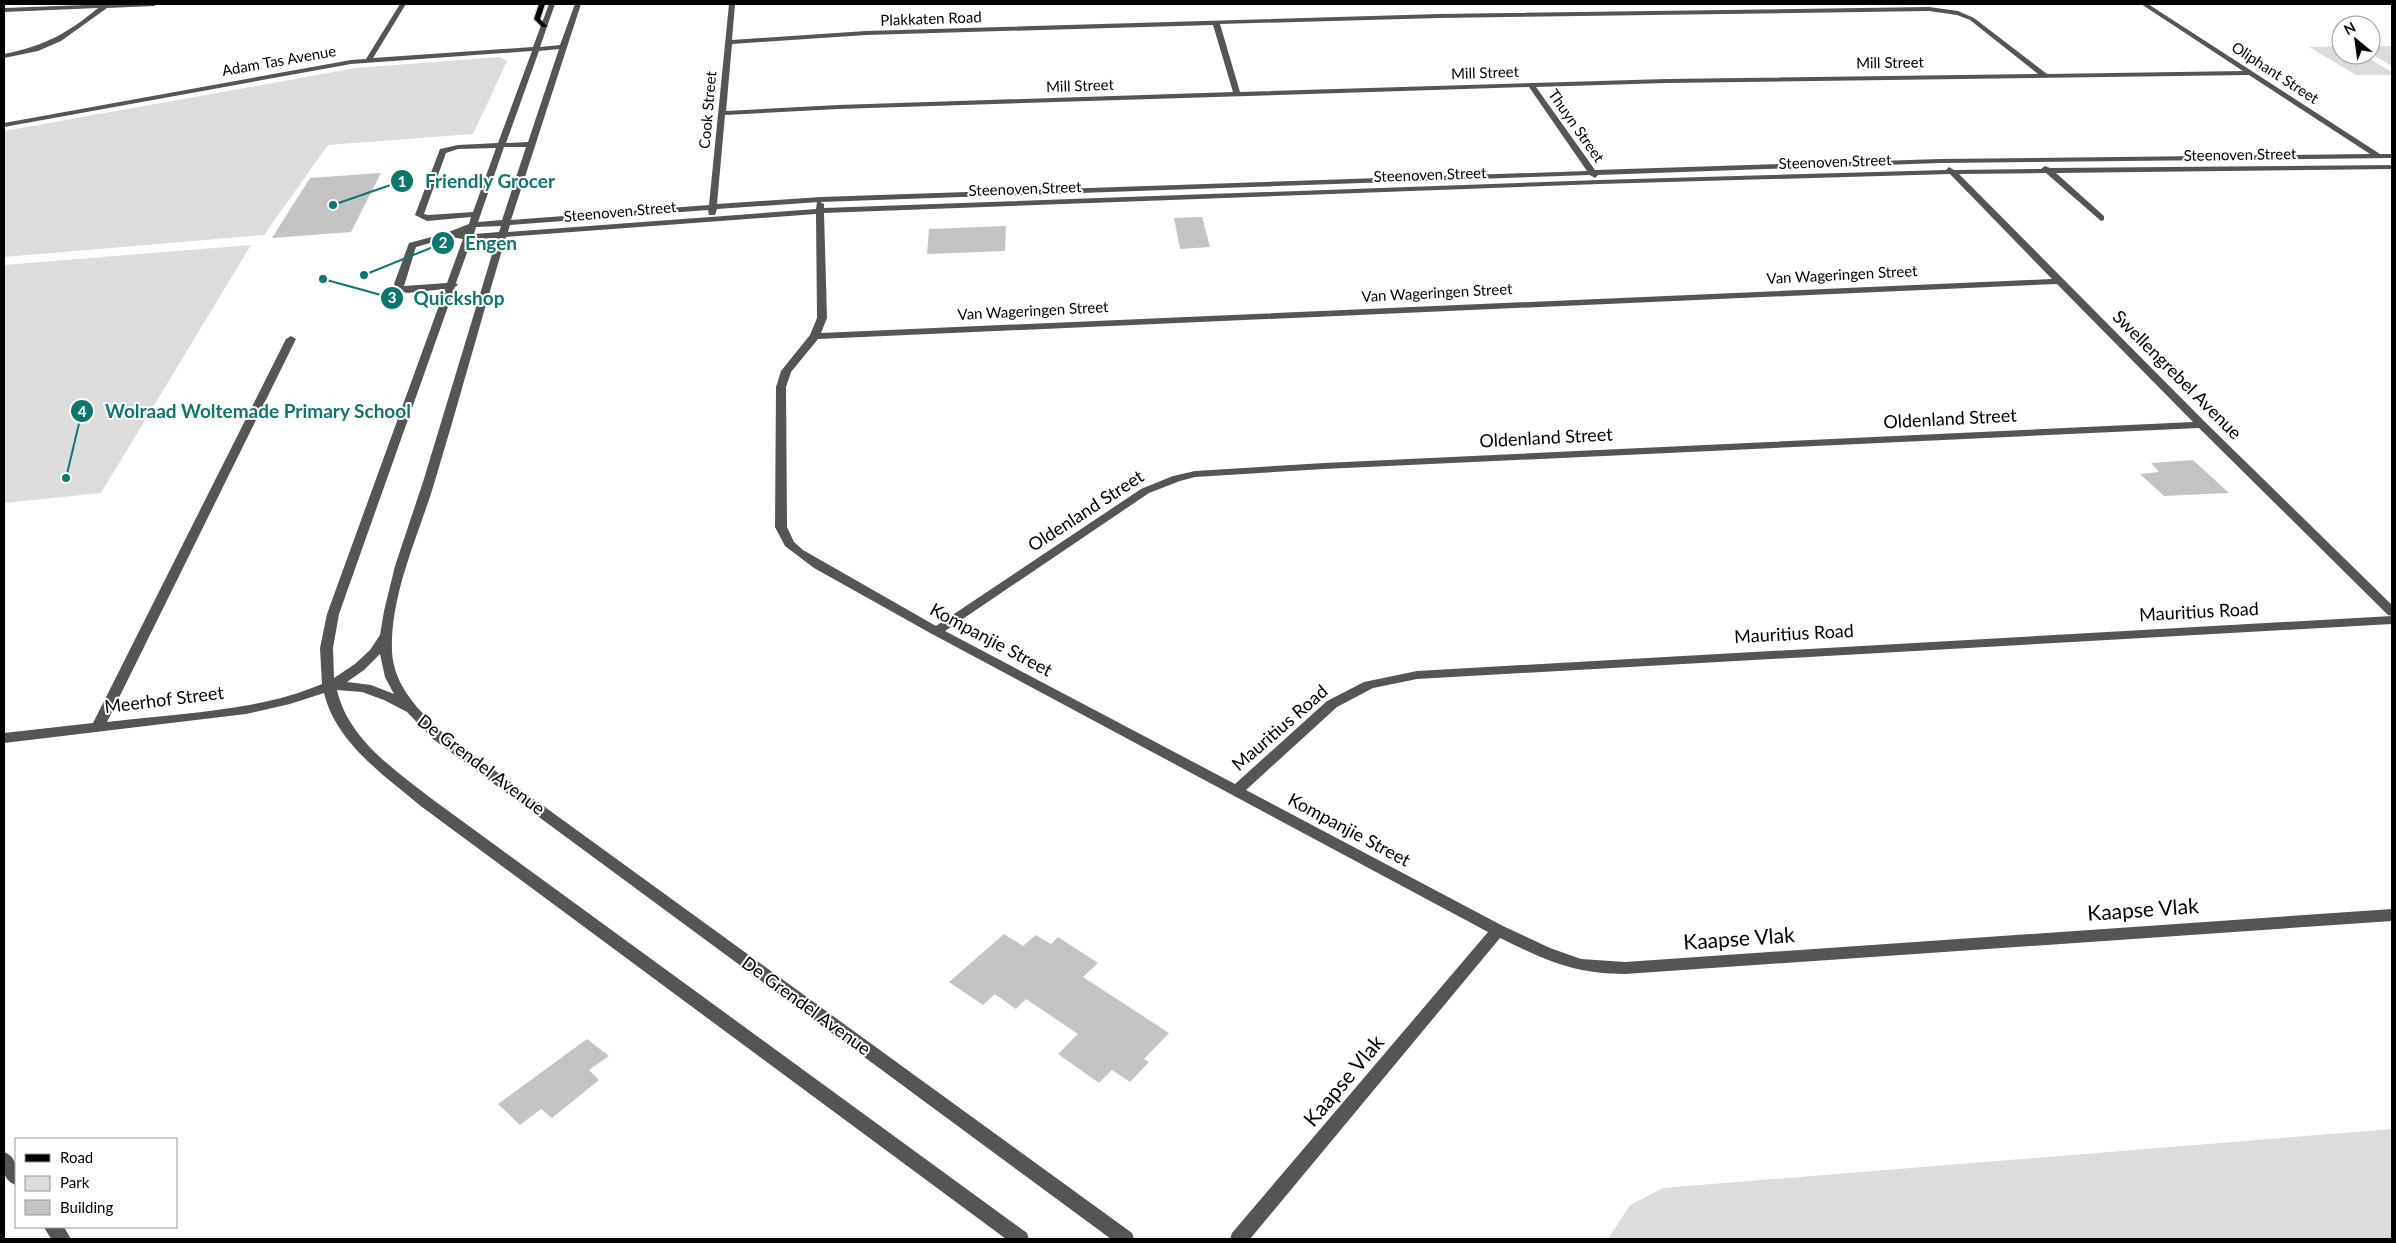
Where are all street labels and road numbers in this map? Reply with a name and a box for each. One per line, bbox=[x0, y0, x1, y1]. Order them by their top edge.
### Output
street label: Plakkaten Road bbox=[880, 7, 982, 29]
street label: Oliphant Street bbox=[2229, 37, 2323, 107]
street label: Adam Tas Avenue bbox=[220, 41, 337, 79]
street label: Mill Street bbox=[1856, 52, 1925, 72]
street label: Mill Street bbox=[1451, 62, 1520, 82]
street label: Cook Street bbox=[695, 70, 719, 149]
street label: Mill Street bbox=[1046, 75, 1115, 95]
street label: Thuyn Street bbox=[1545, 85, 1609, 166]
street label: Steenoven Street bbox=[2183, 144, 2297, 164]
street label: Steenoven Street bbox=[1778, 150, 1892, 172]
street label: Steenoven Street bbox=[1373, 163, 1487, 185]
street label: Steenoven Street bbox=[968, 177, 1082, 199]
street label: Steenoven Street bbox=[563, 197, 677, 225]
street label: Van Wageringen Street bbox=[1766, 261, 1918, 287]
street label: Van Wageringen Street bbox=[1361, 279, 1513, 305]
street label: Van Wageringen Street bbox=[957, 297, 1109, 323]
street label: Swellengrebel Avenue bbox=[2109, 305, 2247, 443]
street label: Oldenland Street bbox=[1883, 403, 2018, 432]
street label: Oldenland Street bbox=[1479, 422, 1614, 451]
street label: Oldenland Street bbox=[1024, 464, 1148, 556]
street label: Mauritius Road bbox=[2139, 597, 2259, 625]
street label: Kompanjie Street bbox=[926, 598, 1057, 681]
street label: Mauritius Road bbox=[1734, 619, 1854, 647]
street label: Mauritius Road bbox=[1227, 680, 1332, 775]
street label: Meerhof Street bbox=[103, 681, 225, 717]
street label: De Grendel Avenue bbox=[414, 709, 550, 819]
street label: Kompanjie Street bbox=[1284, 788, 1415, 871]
street label: Kaapse Vlak bbox=[2086, 892, 2200, 925]
street label: Kaapse Vlak bbox=[1682, 921, 1796, 954]
street label: De Grendel Avenue bbox=[738, 951, 875, 1059]
street label: Kaapse Vlak bbox=[1297, 1029, 1388, 1131]

